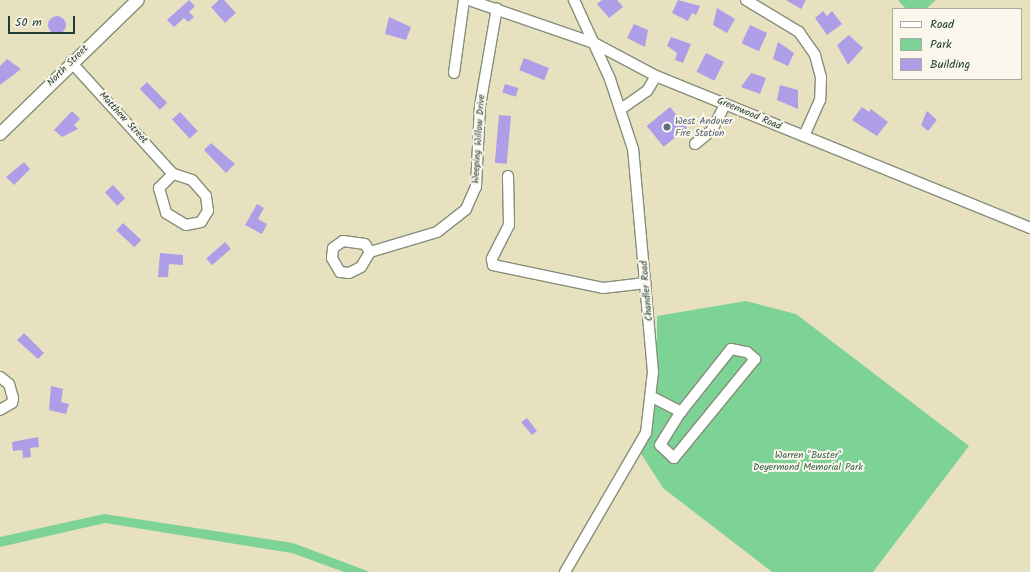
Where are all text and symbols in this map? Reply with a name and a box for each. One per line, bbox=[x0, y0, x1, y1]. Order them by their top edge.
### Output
scale bar bbox=[10, 8, 77, 34]
legend bbox=[892, 8, 1022, 80]
text: 50 m bbox=[15, 13, 42, 32]
text: Road bbox=[930, 15, 954, 34]
text: Park bbox=[930, 35, 952, 54]
street label: North Street bbox=[45, 43, 91, 89]
text: Building bbox=[930, 55, 970, 74]
street label: Matthew Street bbox=[96, 90, 150, 146]
street label: Weeping Willow Drive bbox=[470, 94, 488, 184]
street label: Greenwood Road bbox=[715, 95, 783, 133]
place label: West Andover Fire Station bbox=[675, 115, 732, 138]
marker: West Andover Fire Station bbox=[662, 122, 672, 132]
street label: Chandler Road bbox=[638, 260, 656, 322]
park label: Warren "Buster" Deyermond Memorial Park bbox=[753, 449, 863, 472]

